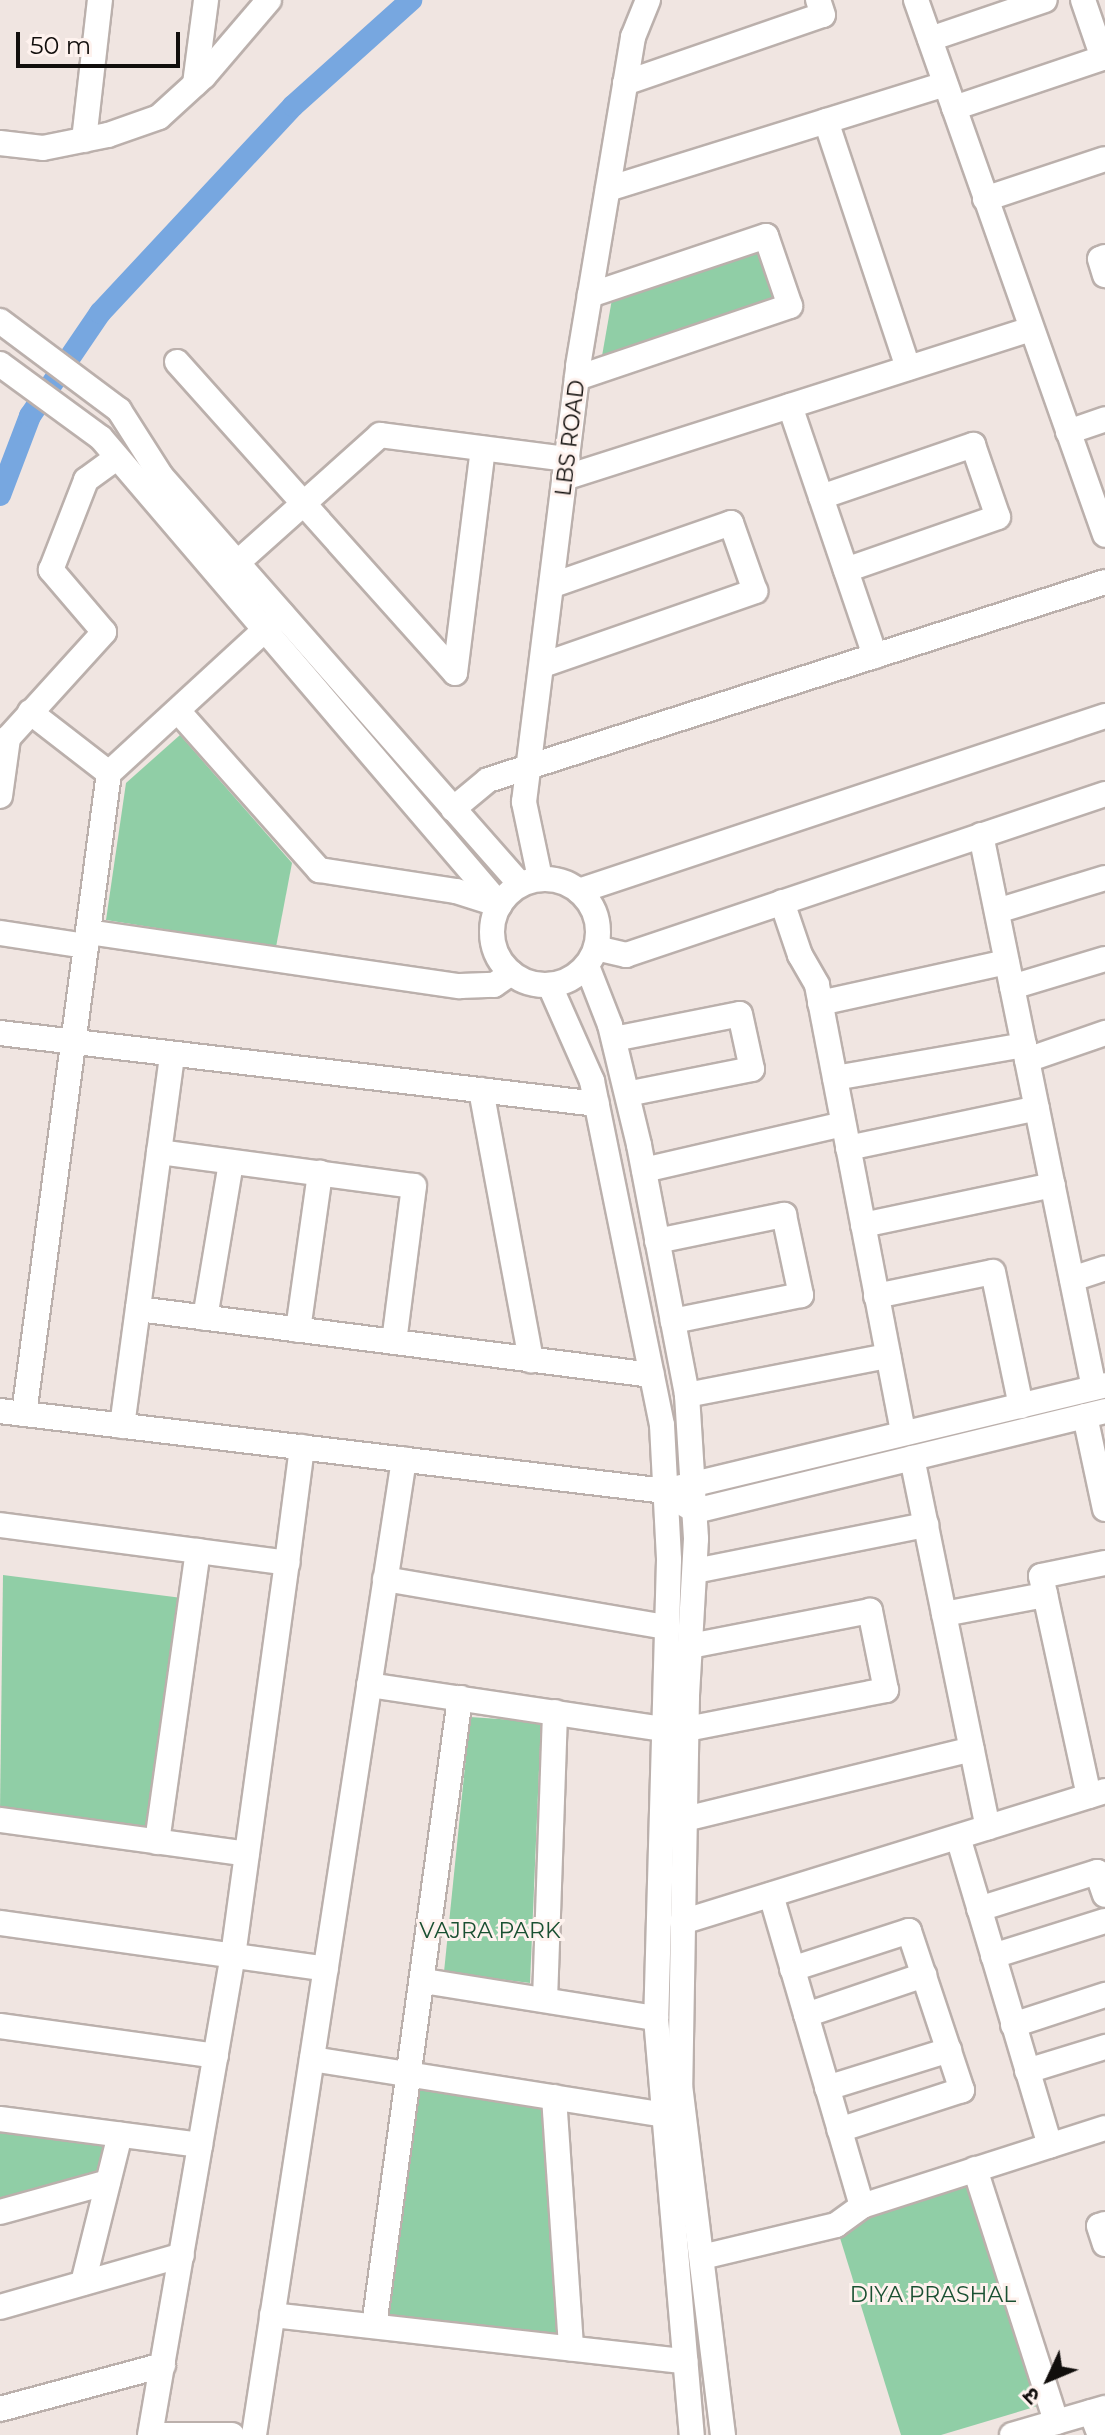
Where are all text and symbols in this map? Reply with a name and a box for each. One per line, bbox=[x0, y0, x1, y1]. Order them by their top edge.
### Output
scale bar bbox=[20, 16, 184, 66]
text: 50 m bbox=[30, 31, 91, 60]
street label: LBS ROAD bbox=[550, 378, 590, 498]
park label: VAJRA PARK bbox=[419, 1918, 561, 1944]
park label: DIYA PRASHAL bbox=[850, 2282, 1016, 2308]
north arrow bbox=[1009, 2339, 1089, 2419]
text: उ bbox=[1017, 2382, 1046, 2410]

